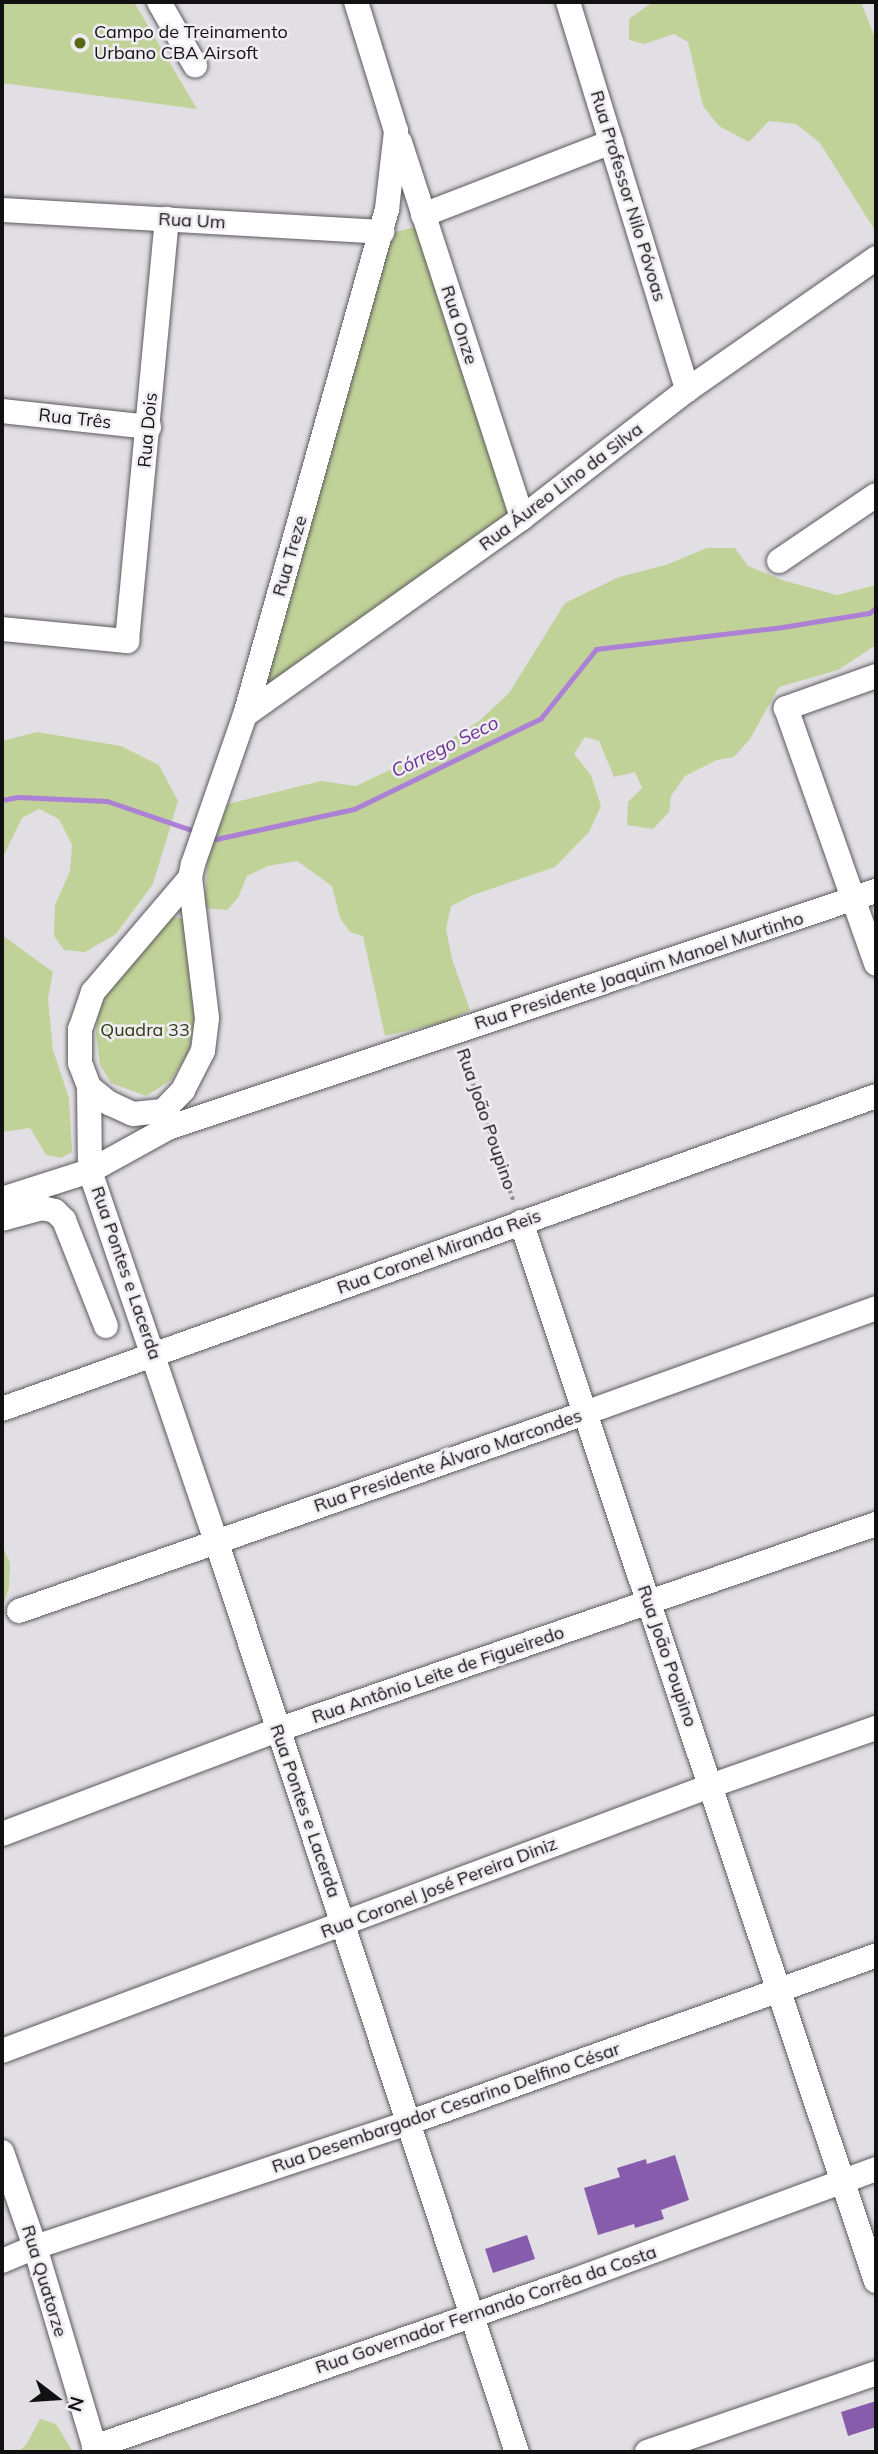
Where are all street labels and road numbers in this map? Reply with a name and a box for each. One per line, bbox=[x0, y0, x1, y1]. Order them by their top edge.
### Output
street label: Rua Professor Nilo Póvoas bbox=[586, 88, 670, 304]
street label: Rua Um bbox=[158, 208, 226, 234]
street label: Rua Onze bbox=[436, 283, 482, 367]
street label: Rua Dois bbox=[134, 392, 162, 468]
street label: Rua Três bbox=[38, 404, 112, 434]
street label: Rua Áureo Lino da Silva bbox=[475, 418, 647, 556]
street label: Rua Treze bbox=[268, 513, 312, 599]
street label: Rua Presidente Joaquim Manoel Murtinho bbox=[472, 907, 806, 1035]
street label: Rua João Poupino bbox=[452, 1045, 520, 1193]
street label: Rua Pontes e Lacerda bbox=[86, 1184, 166, 1362]
street label: Rua Coronel Miranda Reis bbox=[334, 1205, 544, 1299]
street label: Rua Presidente Álvaro Marcondes bbox=[311, 1405, 585, 1517]
street label: Rua João Poupino bbox=[633, 1582, 701, 1730]
street label: Rua Antônio Leite de Figueiredo bbox=[309, 1622, 567, 1728]
street label: Rua Pontes e Lacerda bbox=[265, 1722, 345, 1900]
street label: Rua Coronel José Pereira Diniz bbox=[318, 1833, 560, 1943]
street label: Rua Desembargador Cesarino Delfino César bbox=[269, 2038, 623, 2178]
street label: Rua Quatorze bbox=[17, 2223, 71, 2339]
street label: Rua Governador Fernando Corrêa da Costa bbox=[313, 2241, 659, 2379]

